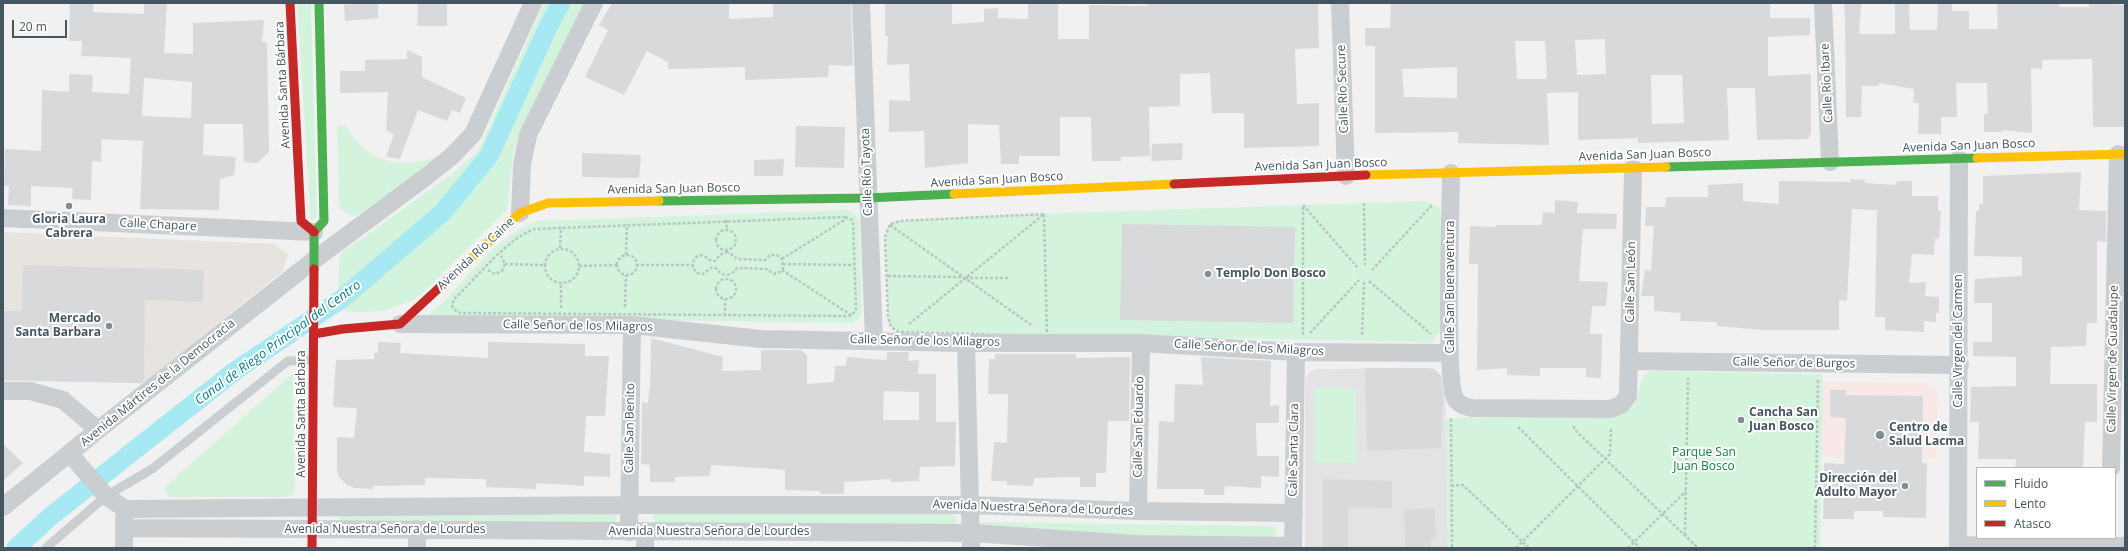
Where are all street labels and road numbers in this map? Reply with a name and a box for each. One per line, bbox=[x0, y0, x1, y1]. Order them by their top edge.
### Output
street label: Avenida Santa Bárbara bbox=[272, 21, 294, 149]
street label: Calle Río Ibare bbox=[1818, 43, 1836, 123]
street label: Calle Río Secure bbox=[1334, 44, 1352, 134]
street label: Calle Río Tayota bbox=[858, 128, 876, 216]
street label: Avenida San Juan Bosco bbox=[1902, 136, 2036, 156]
street label: Avenida San Juan Bosco bbox=[1578, 145, 1712, 165]
street label: Avenida San Juan Bosco bbox=[1254, 155, 1388, 175]
street label: Avenida San Juan Bosco bbox=[930, 169, 1064, 191]
street label: Avenida San Juan Bosco bbox=[607, 181, 741, 197]
street label: Avenida Río Caine bbox=[435, 215, 517, 293]
street label: Calle Chapare bbox=[119, 216, 197, 234]
street label: Calle San Buenaventura bbox=[1444, 220, 1458, 354]
street label: Calle San León bbox=[1623, 241, 1639, 323]
street label: Calle Virgen del Carmen bbox=[1952, 274, 1966, 408]
street label: Calle Virgen de Guadalupe bbox=[2105, 285, 2121, 433]
street label: Avenida Mártires de la Democracia bbox=[78, 316, 238, 450]
street label: Calle Señor de los Milagros bbox=[503, 317, 653, 335]
street label: Calle Señor de los Milagros bbox=[850, 332, 1000, 350]
street label: Calle Señor de los Milagros bbox=[1174, 337, 1324, 359]
street label: Avenida Santa Bárbara bbox=[295, 350, 309, 478]
street label: Calle Señor de Burgos bbox=[1733, 355, 1855, 371]
street label: Calle San Eduardo bbox=[1131, 376, 1147, 478]
street label: Calle San Benito bbox=[622, 383, 638, 473]
street label: Calle Santa Clara bbox=[1286, 403, 1302, 497]
street label: Avenida Nuestra Señora de Lourdes bbox=[932, 497, 1134, 519]
street label: Avenida Nuestra Señora de Lourdes bbox=[285, 523, 485, 537]
street label: Avenida Nuestra Señora de Lourdes bbox=[609, 525, 809, 539]

